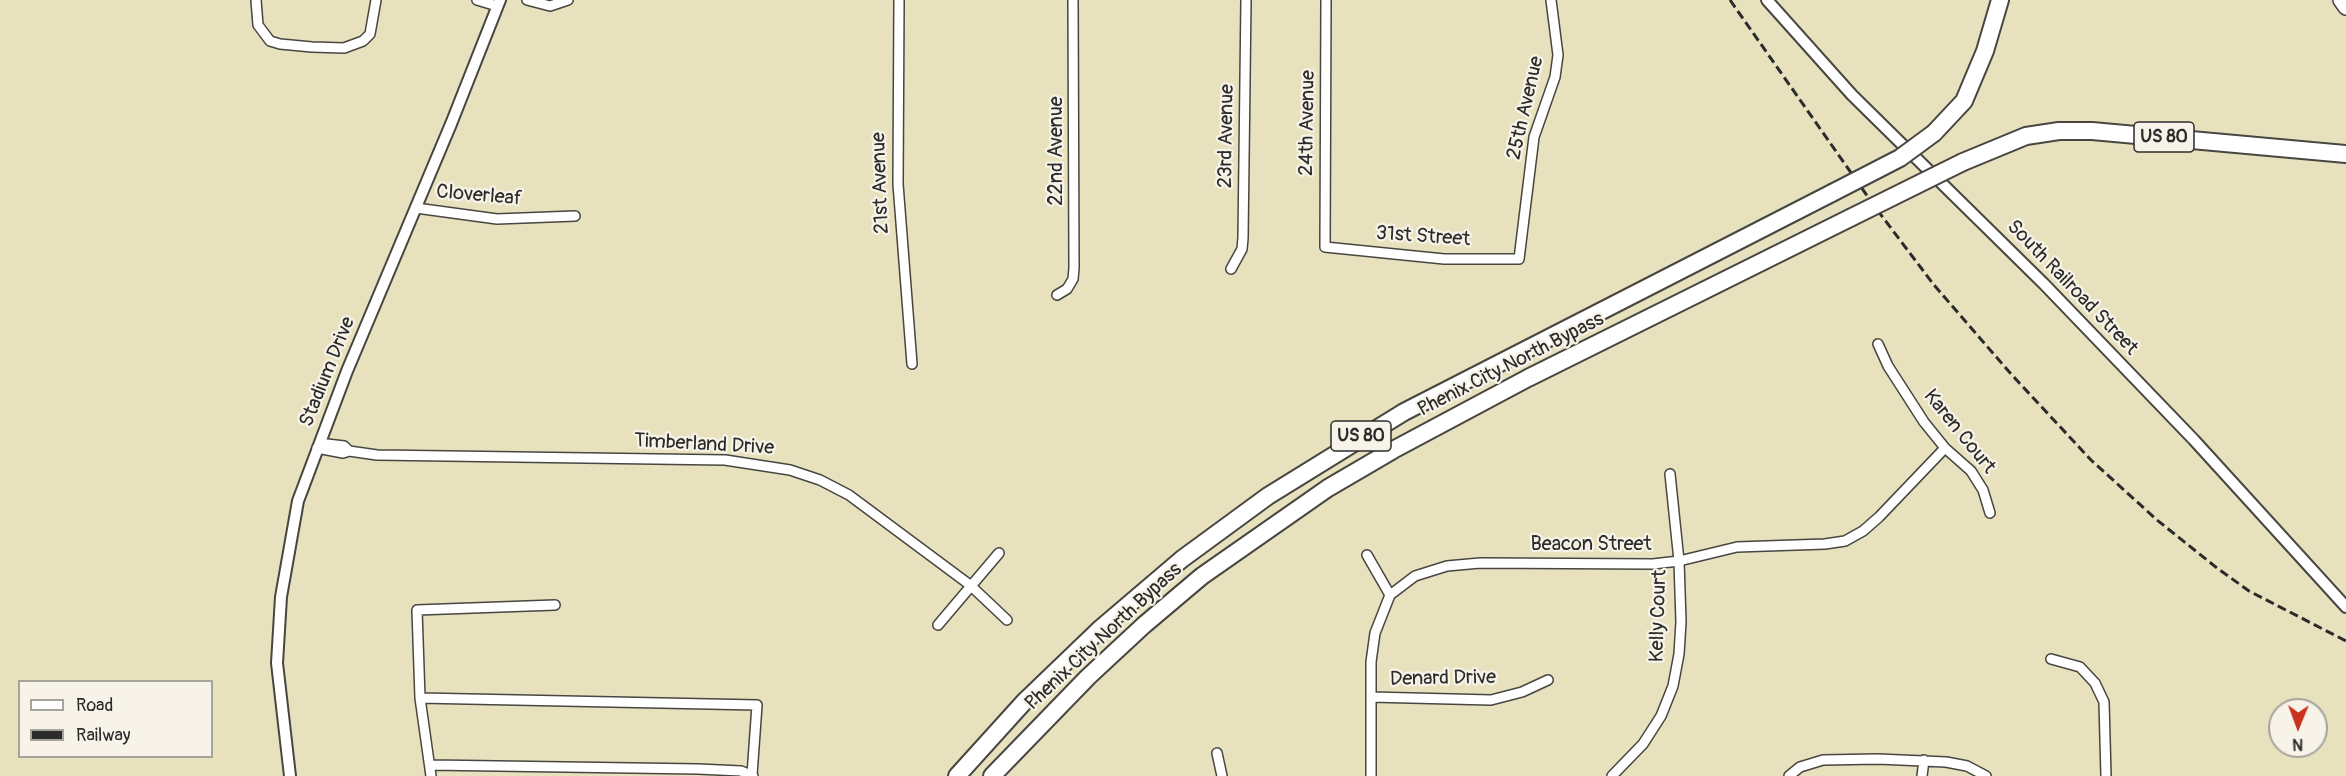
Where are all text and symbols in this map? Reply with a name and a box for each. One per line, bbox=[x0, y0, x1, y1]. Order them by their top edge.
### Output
street label: 25th Avenue bbox=[1502, 54, 1550, 162]
street label: 24th Avenue bbox=[1295, 70, 1321, 176]
street label: 23rd Avenue bbox=[1214, 84, 1240, 188]
street label: 22nd Avenue bbox=[1045, 96, 1069, 206]
road number: US 80 bbox=[2134, 122, 2194, 152]
street label: 21st Avenue bbox=[867, 132, 895, 234]
street label: Cloverleaf bbox=[435, 180, 523, 212]
street label: South Railroad Street bbox=[2001, 215, 2143, 361]
street label: 31st Street bbox=[1375, 222, 1471, 252]
street label: Phenix City North Bypass bbox=[1414, 308, 1608, 422]
street label: Stadium Drive bbox=[295, 313, 361, 431]
street label: Karen Court bbox=[1918, 385, 2000, 479]
road number: US 80 bbox=[1331, 421, 1391, 451]
street label: Timberland Drive bbox=[633, 429, 775, 461]
street label: Beacon Street bbox=[1530, 533, 1652, 557]
street label: Phenix City North Bypass bbox=[1021, 558, 1187, 716]
street label: Kelly Court bbox=[1645, 569, 1673, 663]
street label: Denard Drive bbox=[1390, 666, 1496, 692]
legend bbox=[18, 680, 213, 758]
text: Road bbox=[76, 694, 113, 717]
north arrow bbox=[2268, 698, 2328, 758]
text: Railway bbox=[76, 724, 131, 747]
text: N bbox=[2292, 734, 2303, 754]

